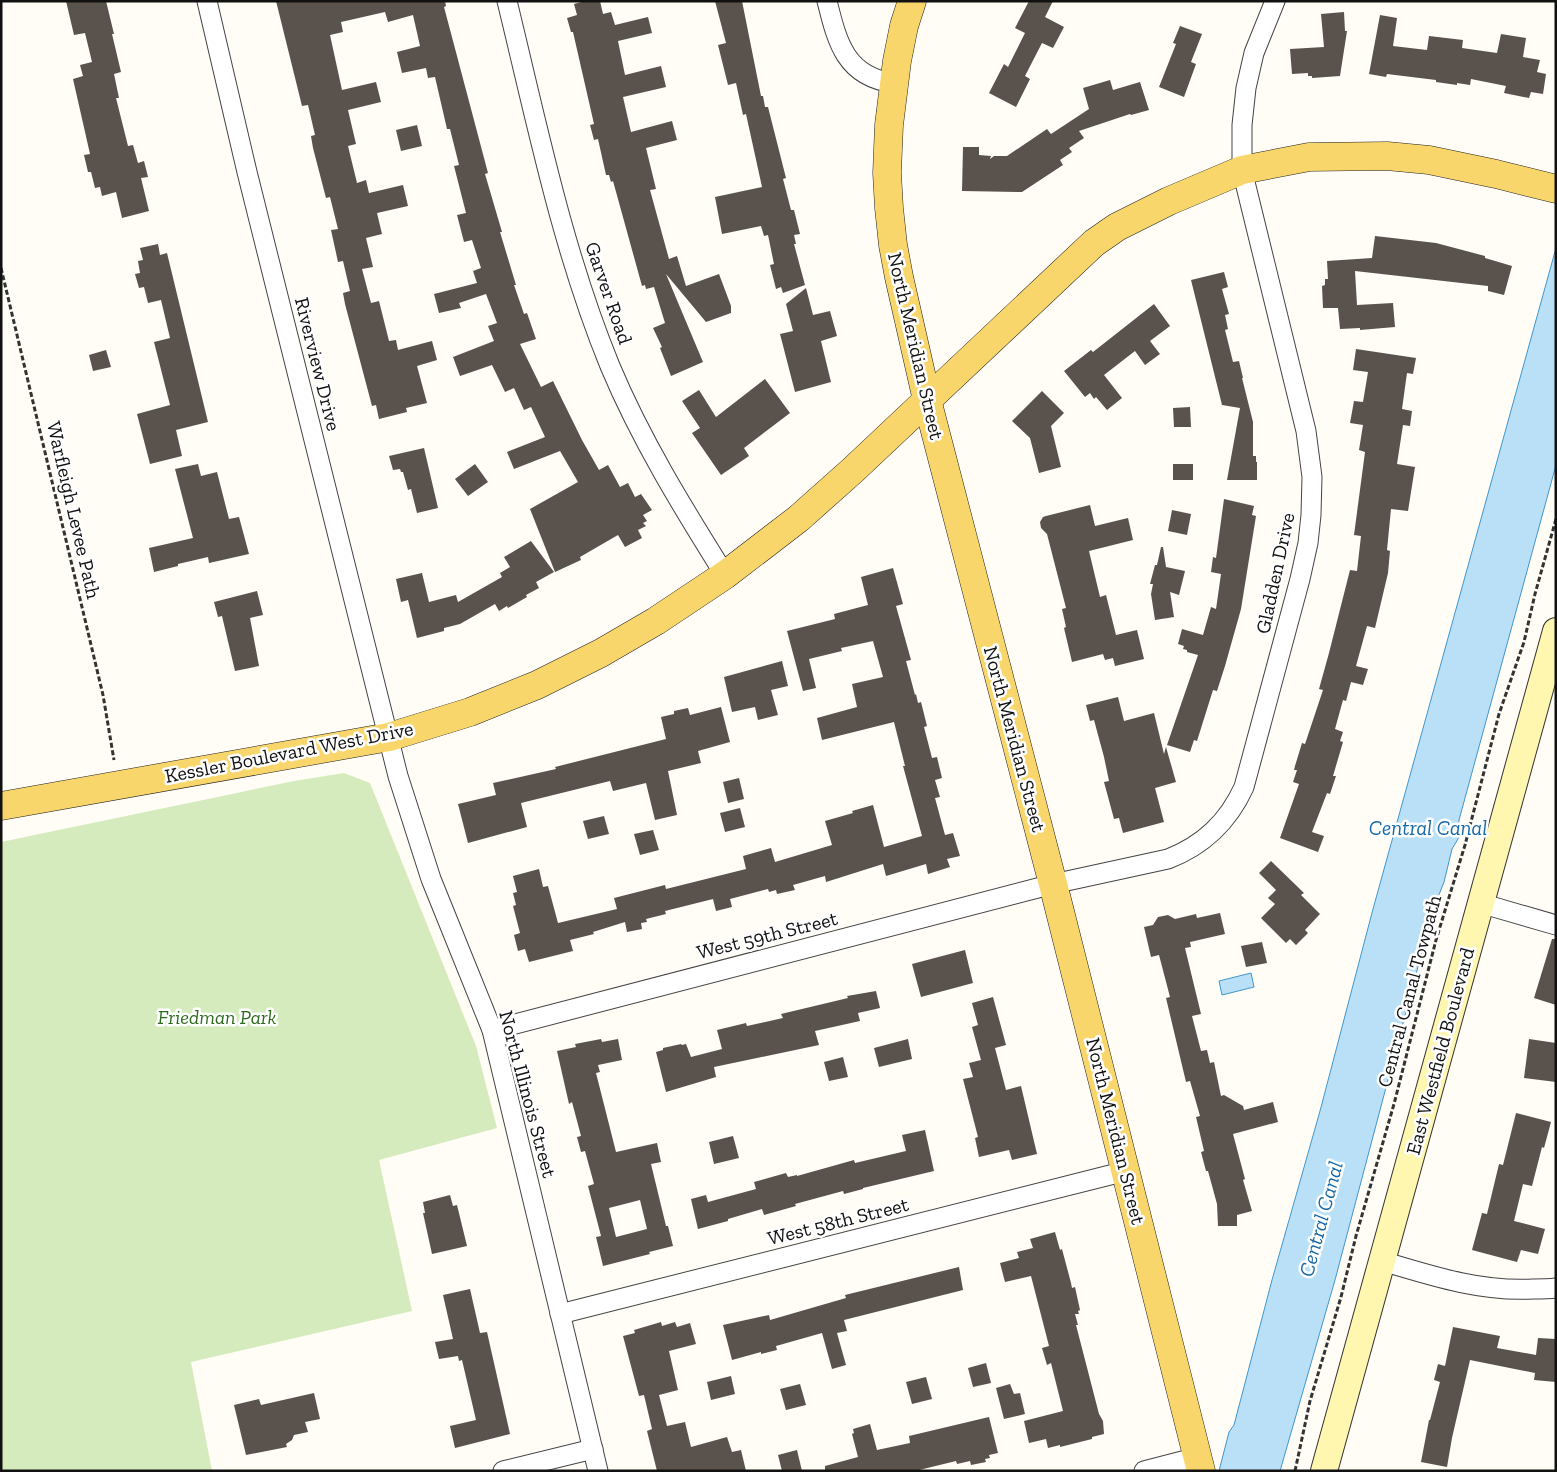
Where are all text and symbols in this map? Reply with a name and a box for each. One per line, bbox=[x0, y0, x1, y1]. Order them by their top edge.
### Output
street label: Garver Road bbox=[580, 239, 638, 347]
street label: North Meridian Street bbox=[883, 250, 949, 443]
street label: Riverview Drive bbox=[290, 295, 346, 433]
street label: Warfleigh Levee Path bbox=[42, 419, 106, 602]
street label: Gladden Drive bbox=[1250, 510, 1300, 636]
street label: North Meridian Street bbox=[979, 643, 1052, 835]
street label: Kessler Boulevard West Drive bbox=[163, 716, 415, 788]
water label: Central Canal bbox=[1369, 815, 1487, 840]
street label: Central Canal Towpath bbox=[1372, 891, 1446, 1090]
street label: West 59th Street bbox=[694, 906, 841, 964]
street label: East Westfield Boulevard bbox=[1401, 945, 1479, 1157]
park label: Friedman Park bbox=[157, 1005, 277, 1029]
street label: North Illinois Street bbox=[494, 1008, 562, 1181]
street label: North Meridian Street bbox=[1081, 1035, 1151, 1227]
water label: Central Canal bbox=[1293, 1158, 1348, 1279]
street label: West 58th Street bbox=[765, 1192, 912, 1250]

